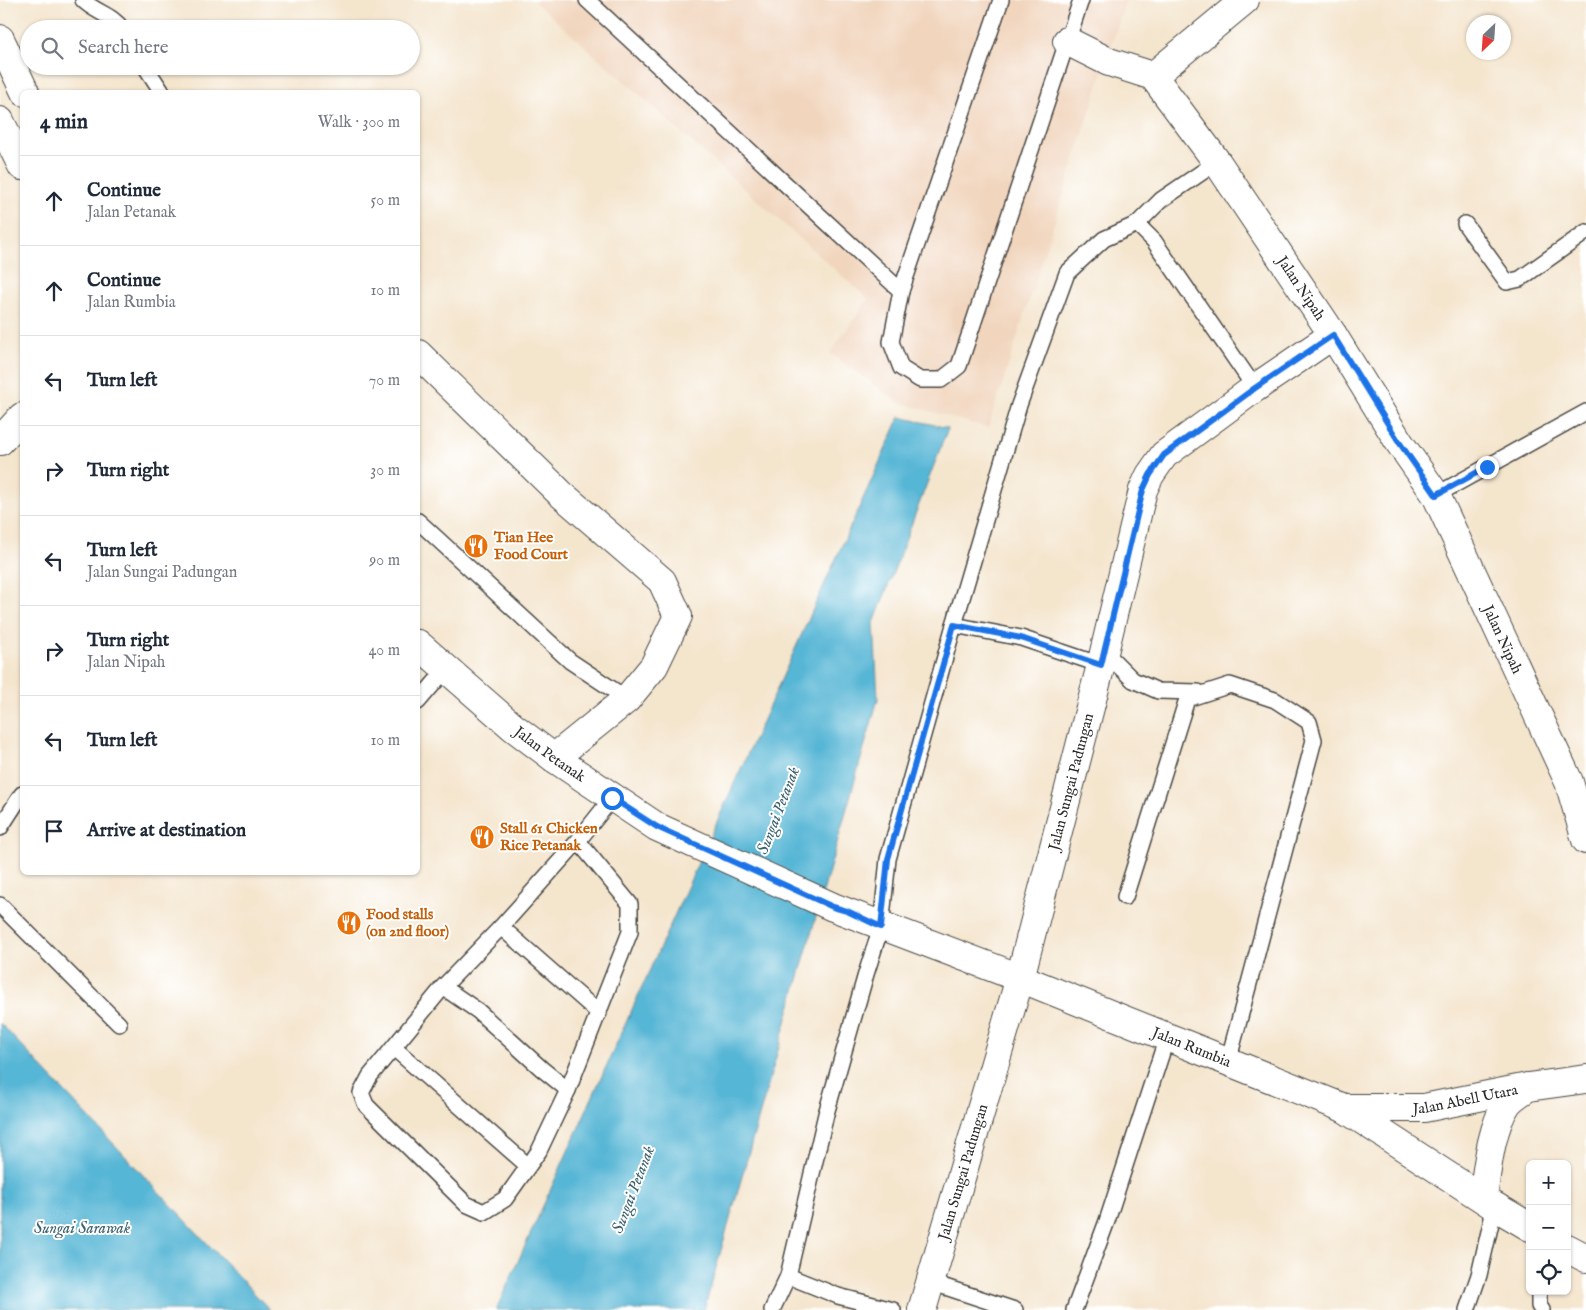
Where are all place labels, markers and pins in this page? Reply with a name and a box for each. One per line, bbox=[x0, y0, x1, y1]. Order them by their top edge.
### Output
place label: Tian Hee Food Court bbox=[493, 528, 569, 564]
restaurant icon: Tian Hee Food Court bbox=[463, 533, 489, 559]
place label: Stall 61 Chicken Rice Petanak bbox=[500, 819, 598, 855]
restaurant icon: Stall 61 Chicken Rice Petanak bbox=[469, 824, 495, 850]
place label: Food stalls (on 2nd floor) bbox=[366, 905, 449, 941]
restaurant icon: Food stalls (on 2nd floor) bbox=[336, 910, 362, 936]

